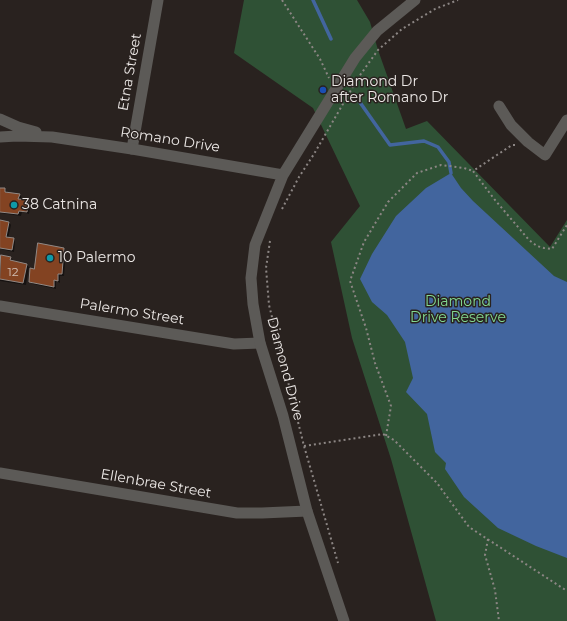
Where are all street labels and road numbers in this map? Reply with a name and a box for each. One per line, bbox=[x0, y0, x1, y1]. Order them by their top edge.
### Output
street label: Etna Street bbox=[115, 32, 145, 112]
street label: Romano Drive bbox=[119, 124, 221, 156]
street label: Palermo Street bbox=[79, 295, 185, 329]
street label: Diamond Drive bbox=[263, 315, 307, 423]
street label: Ellenbrae Street bbox=[99, 466, 213, 502]

